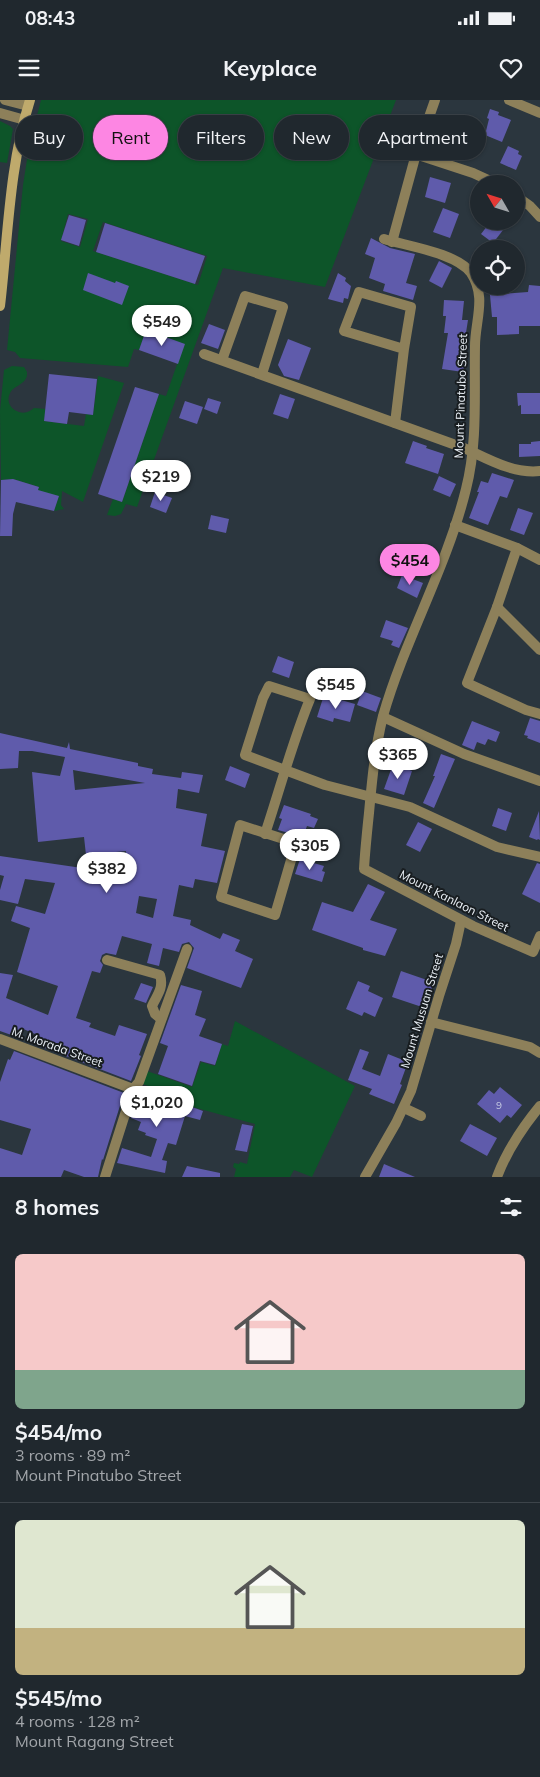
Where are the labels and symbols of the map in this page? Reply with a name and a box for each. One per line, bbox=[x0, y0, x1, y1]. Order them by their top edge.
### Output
north arrow bbox=[470, 175, 525, 230]
pin: $549 bbox=[132, 304, 192, 347]
street label: Mount Pinatubo Street bbox=[451, 333, 470, 459]
pin: $219 bbox=[131, 460, 191, 502]
pin: $454 bbox=[380, 544, 440, 586]
pin: $545 bbox=[306, 668, 366, 710]
pin: $365 bbox=[368, 738, 428, 780]
pin: $305 bbox=[280, 828, 340, 871]
pin: $382 bbox=[77, 852, 137, 894]
street label: Mount Kanlaon Street bbox=[397, 867, 511, 935]
street label: Mount Musuan Street bbox=[397, 952, 446, 1070]
street label: M. Morada Street bbox=[10, 1023, 105, 1070]
pin: $1,020 bbox=[116, 1086, 198, 1128]
house number: 9 bbox=[496, 1099, 502, 1112]

